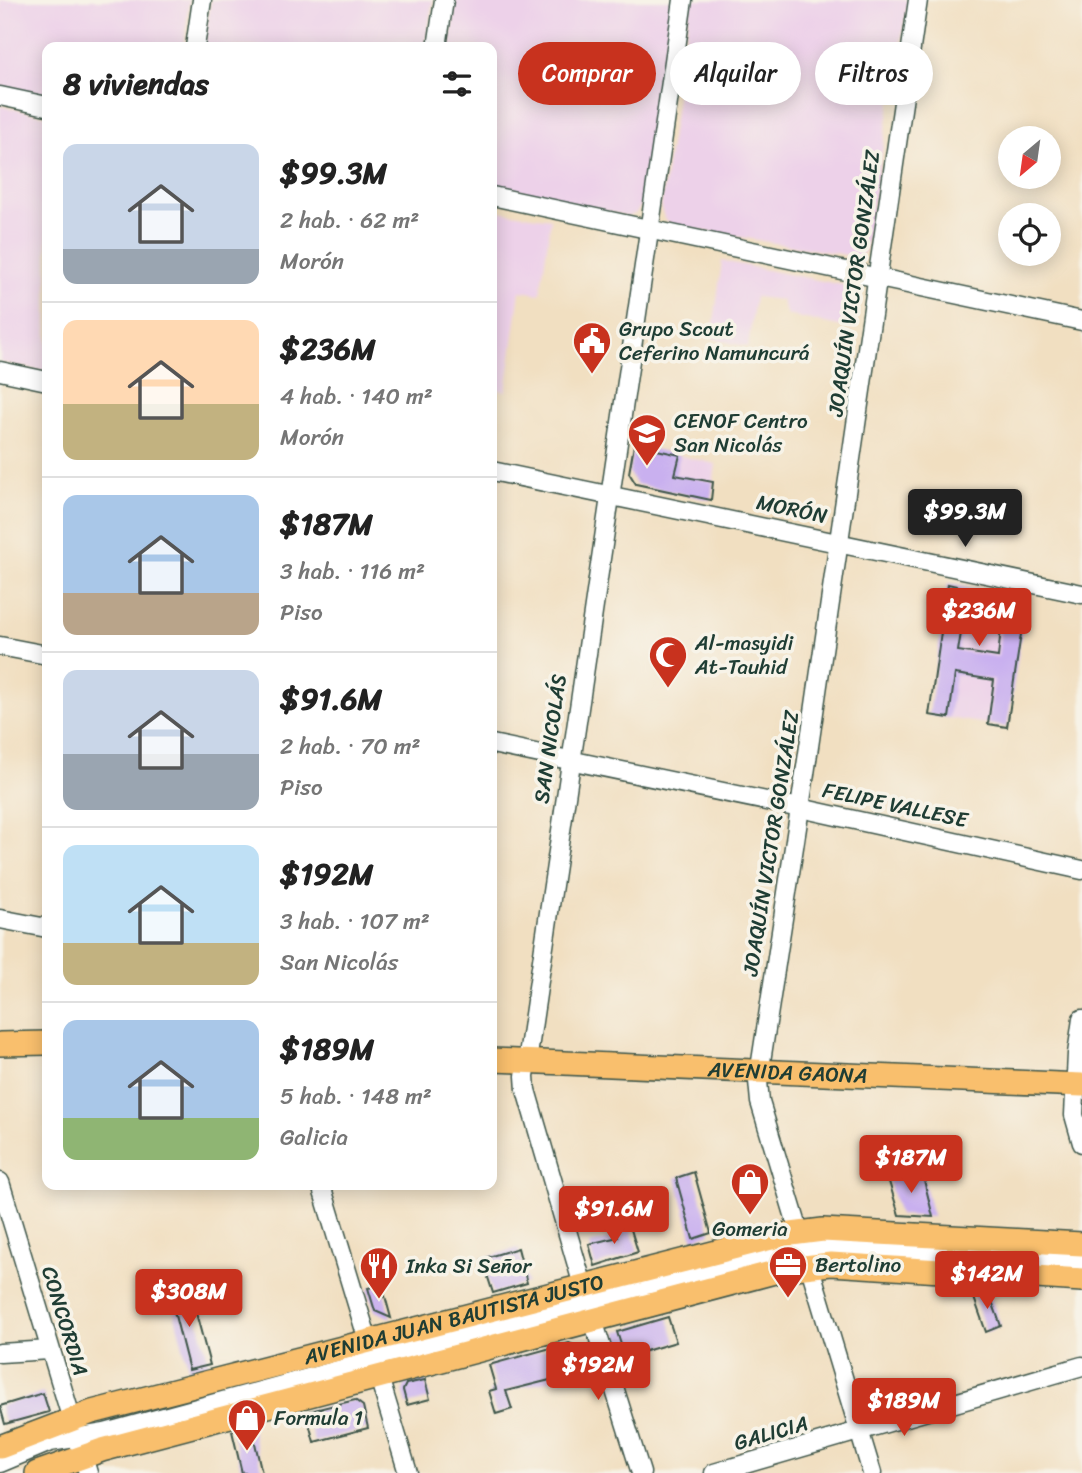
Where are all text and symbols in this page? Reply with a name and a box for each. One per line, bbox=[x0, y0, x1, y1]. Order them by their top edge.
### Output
chip: Comprar bbox=[518, 42, 656, 105]
chip: Alquilar bbox=[670, 42, 801, 105]
chip: Filtros bbox=[815, 42, 933, 105]
text: 8 viviendas bbox=[63, 57, 209, 111]
icon: filters bbox=[438, 65, 476, 103]
north arrow bbox=[998, 126, 1060, 189]
map controls bbox=[998, 126, 1061, 266]
text: $99.3M bbox=[280, 146, 387, 200]
street label: JOAQUÍN VICTOR GONZÁLEZ bbox=[816, 147, 892, 420]
icon: home bbox=[119, 172, 203, 256]
text: 2 hab. · 62 m² bbox=[280, 200, 419, 241]
button: locate bbox=[998, 203, 1061, 266]
text: Morón bbox=[280, 241, 344, 282]
place label: Grupo Scout Ceferino Namuncurá bbox=[619, 310, 810, 372]
public building icon: Grupo Scout Ceferino Namuncurá bbox=[571, 320, 613, 375]
text: $236M bbox=[280, 322, 376, 376]
icon: home bbox=[119, 348, 203, 432]
text: 4 hab. · 140 m² bbox=[280, 376, 433, 417]
place label: CENOF Centro San Nicolás bbox=[674, 402, 808, 464]
school or university icon: CENOF Centro San Nicolás bbox=[626, 412, 668, 467]
text: Morón bbox=[280, 417, 344, 458]
street label: MORÓN bbox=[753, 483, 831, 535]
pin: $99.3M bbox=[908, 490, 1022, 549]
text: $99.3M bbox=[924, 491, 1006, 532]
text: $187M bbox=[280, 497, 373, 551]
icon: home bbox=[119, 523, 203, 607]
text: 3 hab. · 116 m² bbox=[280, 551, 425, 592]
pin: $236M bbox=[930, 588, 1028, 648]
text: $236M bbox=[942, 590, 1016, 631]
text: Piso bbox=[280, 592, 323, 633]
place label: Al-masyidi At-Tauhid bbox=[694, 624, 795, 686]
mosque icon: Al-masyidi At-Tauhid bbox=[647, 634, 689, 689]
text: $91.6M bbox=[280, 672, 382, 726]
street label: SAN NICOLÁS bbox=[522, 672, 578, 806]
icon: home bbox=[119, 698, 203, 782]
street label: JOAQUÍN VICTOR GONZÁLEZ bbox=[731, 707, 811, 980]
text: 2 hab. · 70 m² bbox=[280, 726, 421, 767]
text: Piso bbox=[280, 767, 323, 808]
street label: FELIPE VALLESE bbox=[819, 771, 972, 839]
text: $192M bbox=[280, 847, 373, 901]
icon: home bbox=[119, 873, 203, 957]
text: 3 hab. · 107 m² bbox=[280, 901, 430, 942]
text: San Nicolás bbox=[280, 942, 398, 983]
text: $189M bbox=[280, 1022, 374, 1076]
icon: home bbox=[119, 1048, 203, 1132]
street label: AVENIDA GAONA bbox=[706, 1050, 868, 1095]
text: 5 hab. · 148 m² bbox=[280, 1076, 432, 1117]
text: Galicia bbox=[280, 1117, 348, 1158]
pin: $187M bbox=[862, 1136, 960, 1195]
text: $187M bbox=[875, 1137, 947, 1178]
shop icon: Gomeria bbox=[729, 1161, 771, 1216]
pin: $91.6M bbox=[557, 1186, 671, 1246]
text: $91.6M bbox=[575, 1188, 653, 1229]
place label: Gomeria bbox=[712, 1210, 788, 1248]
office icon: Bertolino bbox=[767, 1244, 809, 1299]
restaurant icon: Inka Si Señor bbox=[358, 1245, 400, 1300]
place label: Bertolino bbox=[815, 1246, 902, 1284]
place label: Inka Si Señor bbox=[405, 1247, 533, 1285]
pin: $142M bbox=[938, 1252, 1036, 1311]
text: $142M bbox=[951, 1253, 1023, 1294]
street label: CONCORDIA bbox=[30, 1261, 100, 1381]
street label: AVENIDA JUAN BAUTISTA JUSTO bbox=[299, 1263, 608, 1376]
pin: $308M bbox=[140, 1270, 238, 1329]
text: $308M bbox=[151, 1271, 227, 1312]
pin: $192M bbox=[549, 1342, 647, 1402]
text: $192M bbox=[562, 1344, 634, 1385]
pin: $189M bbox=[855, 1378, 953, 1438]
text: $189M bbox=[868, 1380, 940, 1421]
shop icon: Formula 1 bbox=[226, 1397, 268, 1452]
place label: Formula 1 bbox=[274, 1399, 363, 1437]
street label: GALICIA bbox=[729, 1404, 813, 1462]

